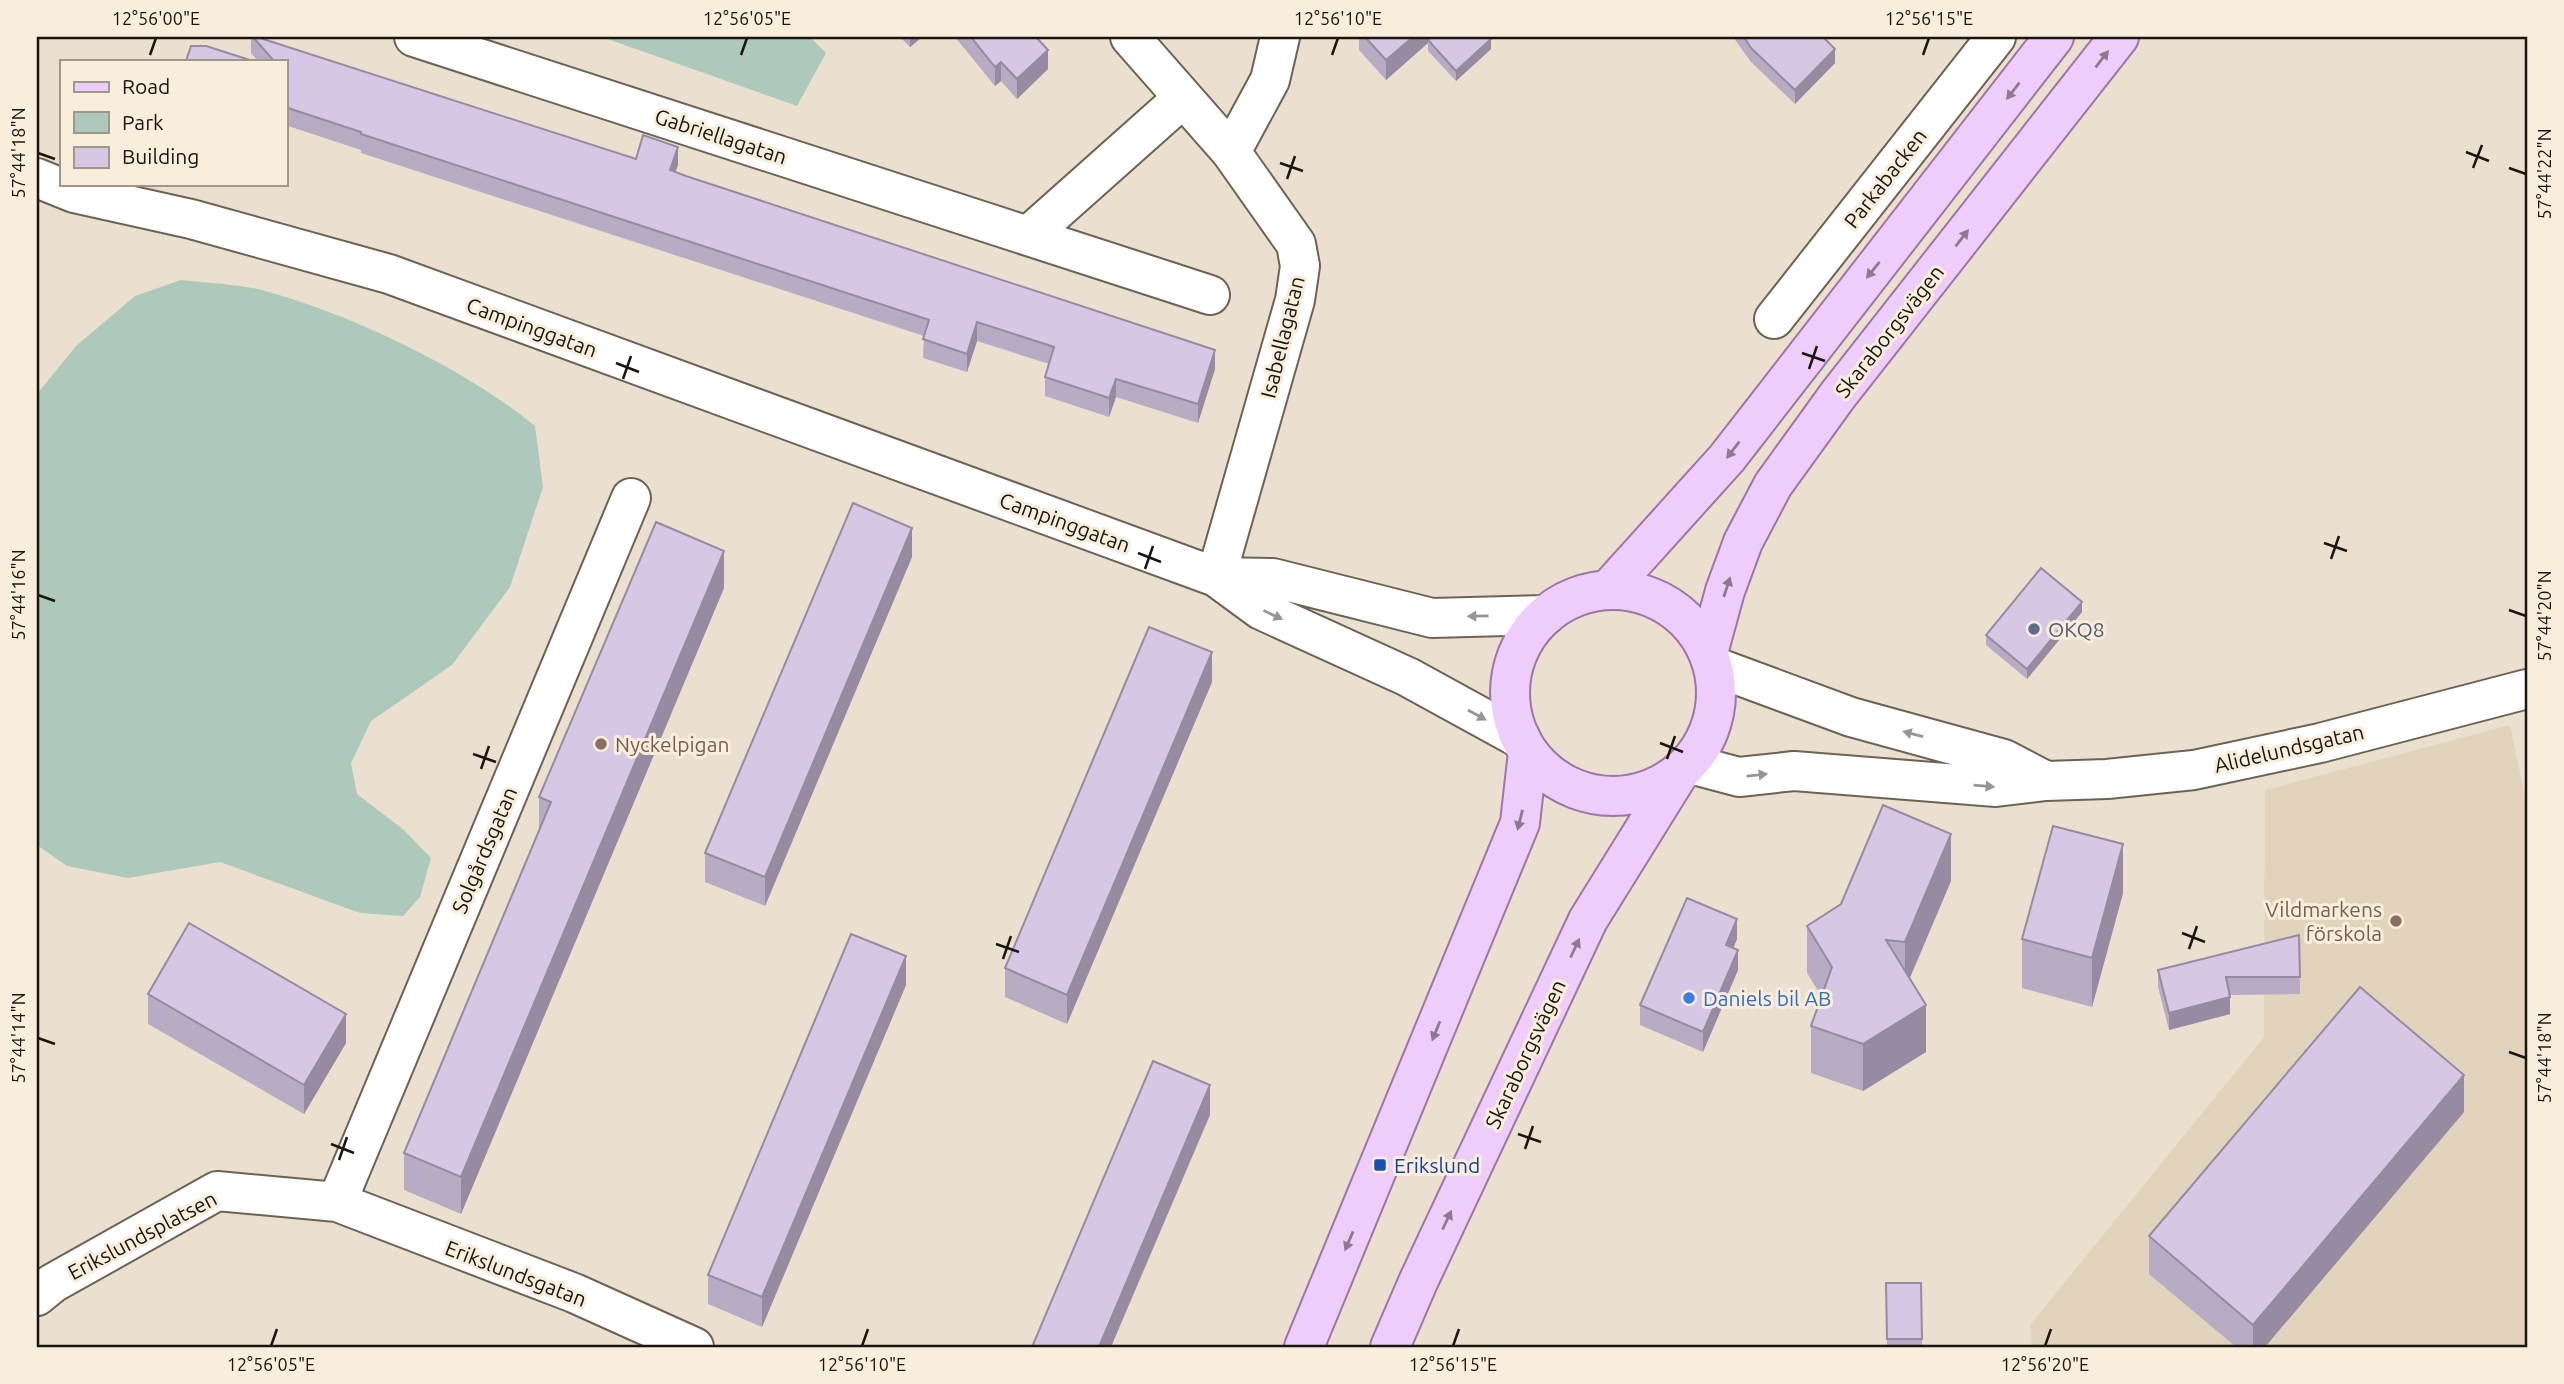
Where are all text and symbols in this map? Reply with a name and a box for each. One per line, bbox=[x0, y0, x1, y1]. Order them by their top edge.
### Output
text: 12°56'00"E bbox=[112, 8, 200, 28]
text: 12°56'05"E bbox=[703, 8, 791, 28]
text: 12°56'10"E bbox=[1294, 8, 1382, 28]
text: 12°56'15"E bbox=[1885, 8, 1973, 28]
one-way arrow bbox=[2095, 50, 2109, 68]
legend bbox=[60, 60, 287, 186]
text: Road bbox=[122, 74, 170, 98]
one-way arrow bbox=[2005, 81, 2020, 99]
street label: Gabriellagatan bbox=[652, 103, 790, 169]
text: 57°44'18"N bbox=[8, 107, 28, 199]
text: Park bbox=[122, 110, 164, 134]
street label: Parkabacken bbox=[1839, 124, 1931, 232]
text: 57°44'22"N bbox=[2534, 128, 2554, 220]
text: Building bbox=[122, 144, 199, 168]
one-way arrow bbox=[1954, 230, 1969, 247]
street label: Skaraborgsvägen bbox=[1830, 260, 1948, 402]
one-way arrow bbox=[1865, 261, 1880, 279]
street label: Isabellagatan bbox=[1255, 274, 1309, 400]
street label: Campinggatan bbox=[463, 292, 601, 362]
one-way arrow bbox=[1726, 440, 1740, 459]
street label: Campinggatan bbox=[996, 487, 1134, 557]
text: 57°44'16"N bbox=[8, 549, 28, 641]
text: 57°44'20"N bbox=[2534, 570, 2554, 662]
one-way arrow bbox=[1722, 577, 1733, 598]
one-way arrow bbox=[1262, 610, 1283, 621]
one-way arrow bbox=[1466, 611, 1488, 622]
place label: OKQ8 bbox=[2048, 617, 2105, 641]
marker: OKQ8 bbox=[2026, 621, 2042, 637]
one-way arrow bbox=[1467, 709, 1486, 721]
street label: Alidelundsgatan bbox=[2212, 719, 2366, 777]
one-way arrow bbox=[1903, 728, 1924, 738]
place label: Nyckelpigan bbox=[615, 732, 729, 756]
marker: Nyckelpigan bbox=[593, 736, 609, 752]
one-way arrow bbox=[1746, 769, 1768, 780]
one-way arrow bbox=[1973, 781, 1995, 792]
street label: Solgårdsgatan bbox=[447, 783, 521, 917]
one-way arrow bbox=[1514, 809, 1525, 831]
place label: Vildmarkens förskola bbox=[2265, 897, 2382, 945]
marker: Vildmarkens förskola bbox=[2388, 913, 2404, 929]
one-way arrow bbox=[1569, 938, 1581, 958]
street label: Skaraborgsvägen bbox=[1480, 976, 1570, 1132]
place label: Daniels bil AB bbox=[1703, 986, 1831, 1010]
marker: Daniels bil AB bbox=[1681, 990, 1697, 1006]
text: 57°44'14"N bbox=[8, 992, 28, 1084]
text: 57°44'18"N bbox=[2534, 1012, 2554, 1104]
one-way arrow bbox=[1430, 1021, 1442, 1041]
place label: Erikslund bbox=[1394, 1153, 1480, 1177]
marker: Erikslund bbox=[1372, 1157, 1388, 1173]
street label: Erikslundsplatsen bbox=[64, 1186, 220, 1284]
one-way arrow bbox=[1441, 1210, 1452, 1230]
one-way arrow bbox=[1343, 1231, 1354, 1252]
street label: Erikslundsgatan bbox=[442, 1235, 590, 1311]
text: 12°56'05"E bbox=[227, 1354, 315, 1374]
text: 12°56'10"E bbox=[818, 1354, 906, 1374]
text: 12°56'15"E bbox=[1409, 1354, 1497, 1374]
text: 12°56'20"E bbox=[2001, 1354, 2089, 1374]

